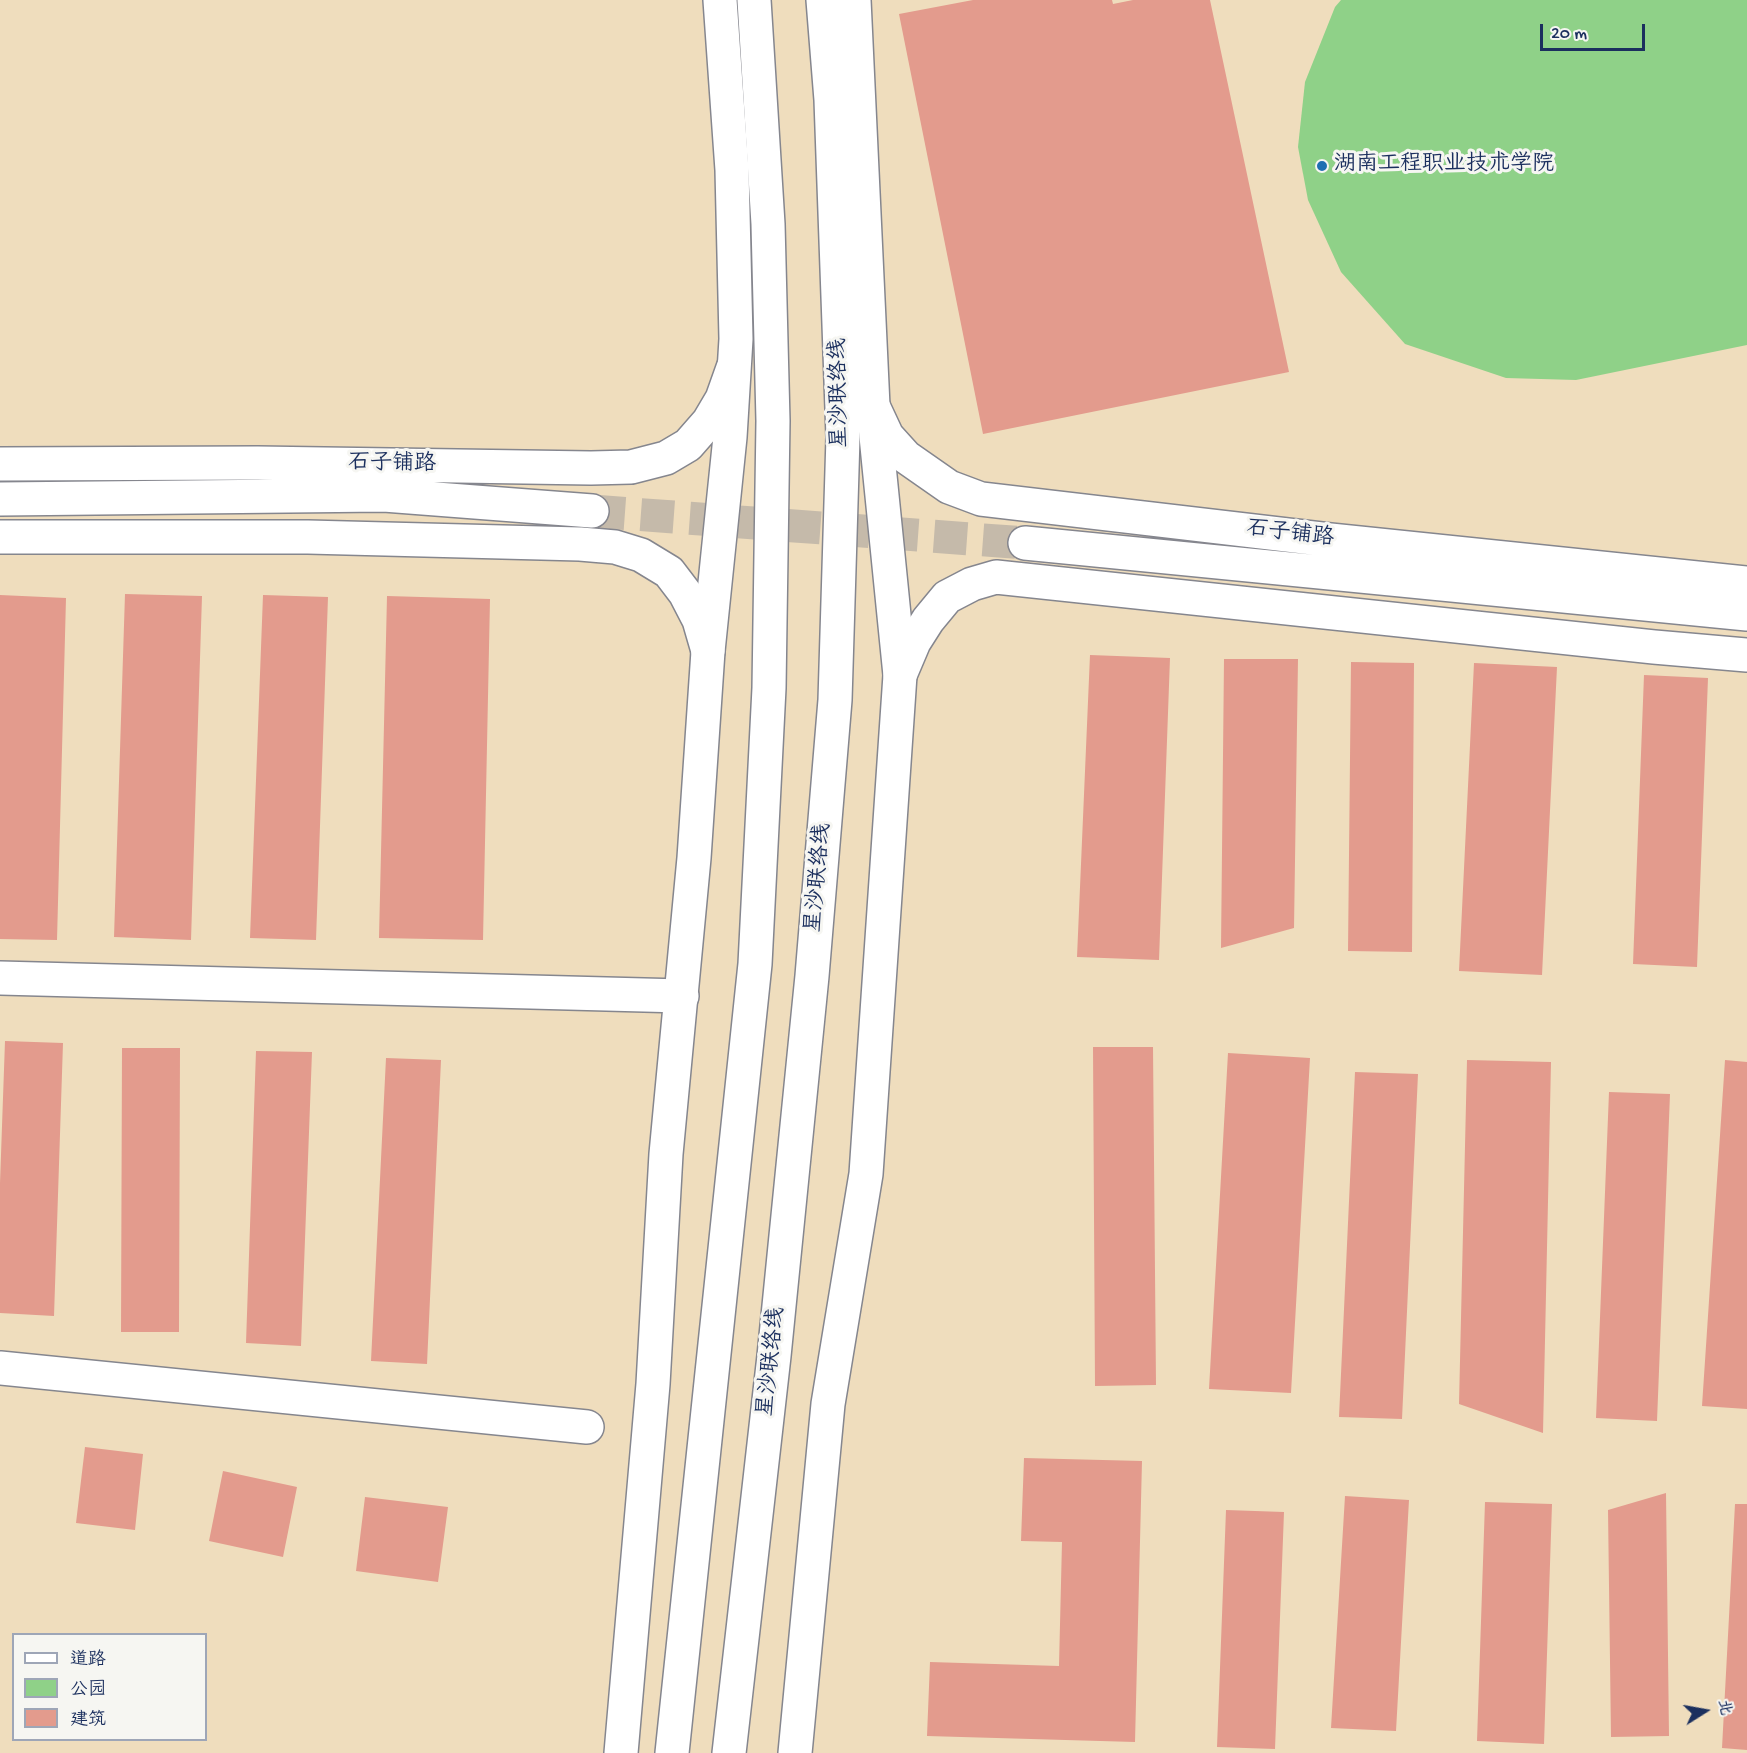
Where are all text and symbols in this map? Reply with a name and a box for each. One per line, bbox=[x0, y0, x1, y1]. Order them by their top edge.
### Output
scale bar bbox=[1543, 12, 1648, 50]
text: 20 m bbox=[1551, 24, 1587, 45]
place label: 湖南工程职业技术学院 bbox=[1334, 153, 1554, 179]
marker: 湖南工程职业技术学院 bbox=[1315, 159, 1329, 173]
street label: 星沙联络线 bbox=[827, 338, 855, 448]
street label: 石子铺路 bbox=[348, 451, 436, 479]
street label: 石子铺路 bbox=[1245, 517, 1335, 553]
street label: 星沙联络线 bbox=[802, 822, 838, 934]
street label: 星沙联络线 bbox=[754, 1306, 792, 1418]
legend bbox=[12, 1633, 207, 1741]
text: 道路 bbox=[70, 1650, 106, 1671]
text: 公园 bbox=[70, 1680, 106, 1701]
north arrow bbox=[1675, 1681, 1735, 1741]
text: 北 bbox=[1712, 1698, 1734, 1717]
text: 建筑 bbox=[70, 1710, 106, 1731]

